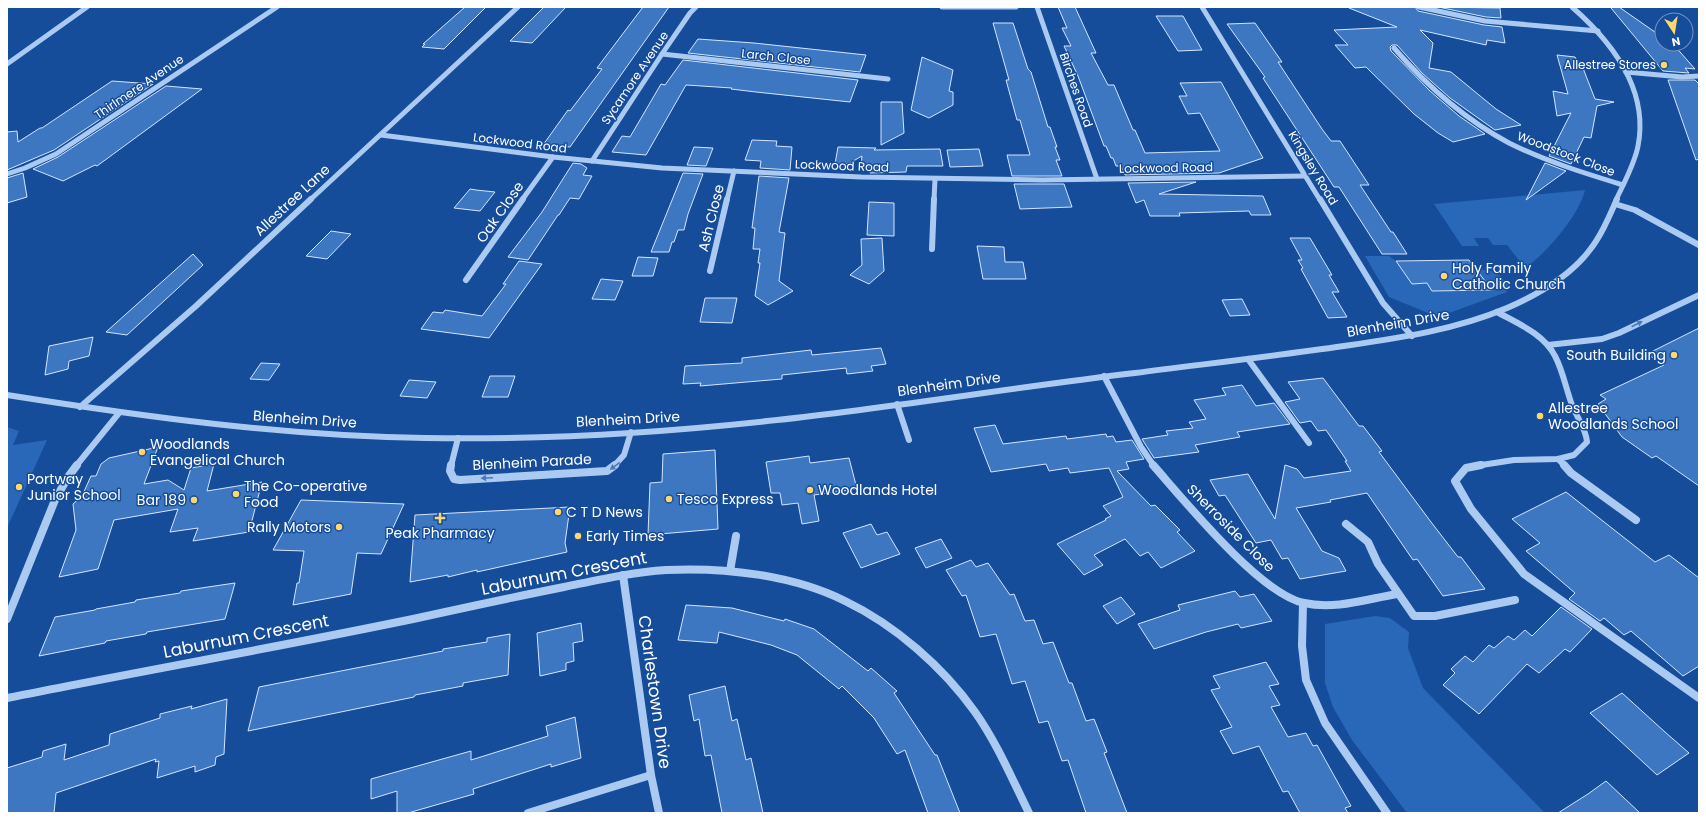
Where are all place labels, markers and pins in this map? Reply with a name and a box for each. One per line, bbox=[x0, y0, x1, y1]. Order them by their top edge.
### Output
place label: Allestree Stores bbox=[1564, 56, 1656, 73]
marker: Allestree Stores bbox=[1659, 60, 1669, 70]
place label: Holy Family Catholic Church bbox=[1452, 258, 1566, 294]
marker: Holy Family Catholic Church bbox=[1439, 271, 1449, 281]
place label: South Building bbox=[1566, 345, 1666, 365]
marker: South Building bbox=[1669, 350, 1679, 360]
place label: Allestree Woodlands School bbox=[1548, 398, 1678, 434]
marker: Allestree Woodlands School bbox=[1535, 411, 1545, 421]
place label: Woodlands Evangelical Church bbox=[150, 434, 285, 470]
marker: Woodlands Evangelical Church bbox=[137, 447, 147, 457]
place label: Portway Junior School bbox=[27, 469, 121, 505]
place label: The Co-operative Food bbox=[244, 476, 368, 512]
place label: Woodlands Hotel bbox=[818, 480, 937, 500]
marker: Portway Junior School bbox=[14, 482, 24, 492]
marker: Woodlands Hotel bbox=[805, 485, 815, 495]
marker: The Co-operative Food bbox=[231, 489, 241, 499]
place label: Tesco Express bbox=[677, 489, 774, 509]
place label: Bar 189 bbox=[137, 490, 186, 510]
marker: Tesco Express bbox=[664, 494, 674, 504]
marker: Bar 189 bbox=[189, 495, 199, 505]
place label: C T D News bbox=[566, 502, 643, 522]
marker: C T D News bbox=[553, 507, 563, 517]
marker: Peak Pharmacy bbox=[435, 513, 445, 523]
place label: Rally Motors bbox=[247, 517, 331, 537]
marker: Rally Motors bbox=[334, 522, 344, 532]
place label: Peak Pharmacy bbox=[385, 523, 495, 543]
place label: Early Times bbox=[586, 526, 664, 546]
marker: Early Times bbox=[573, 531, 583, 541]

